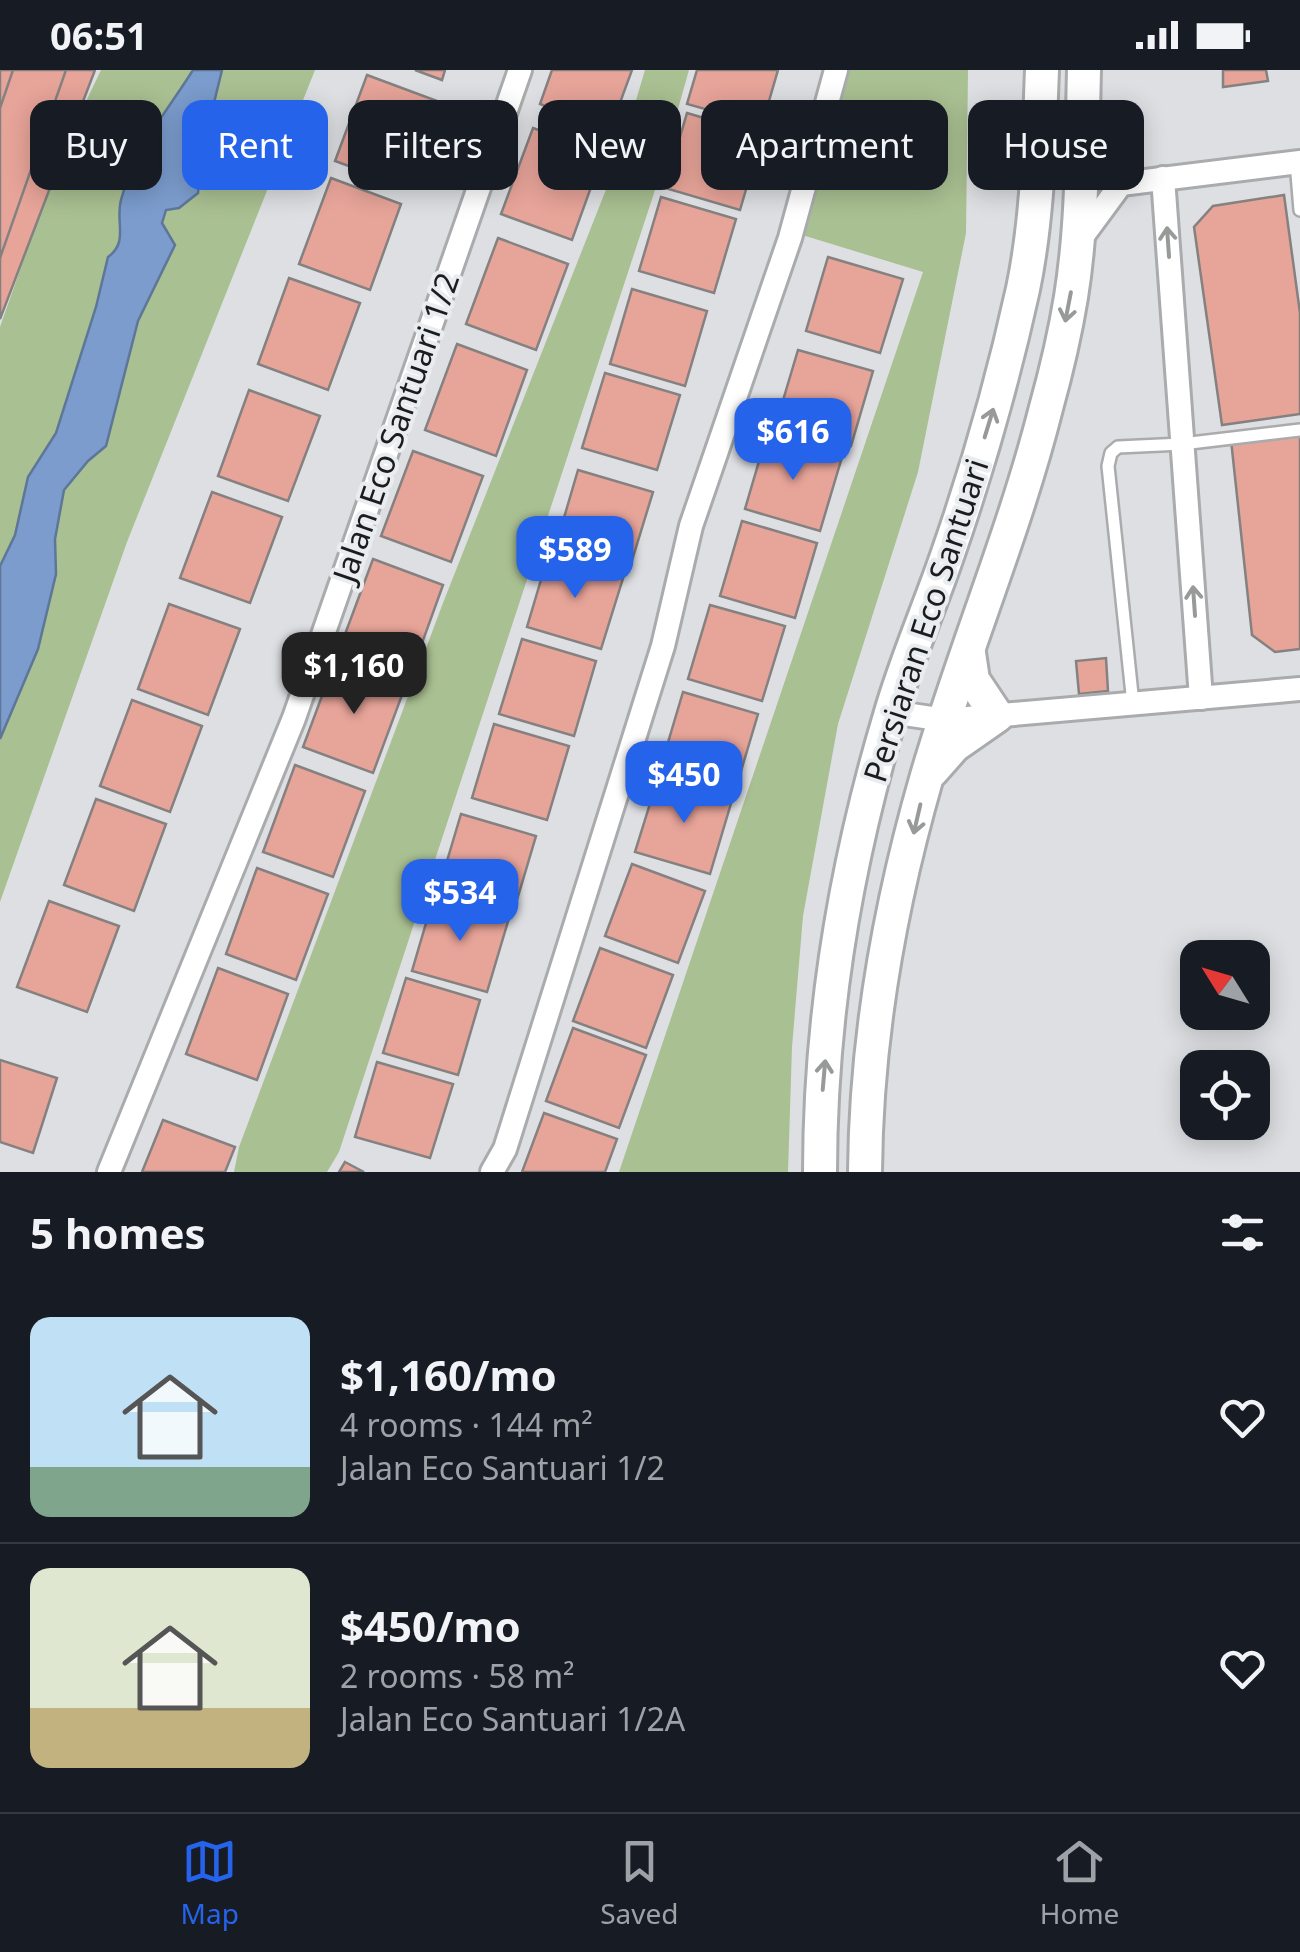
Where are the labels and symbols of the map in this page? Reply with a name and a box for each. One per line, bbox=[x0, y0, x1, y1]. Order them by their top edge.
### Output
one-way arrow bbox=[1158, 227, 1177, 259]
street label: Jalan Eco Santuari 1/2 bbox=[321, 266, 468, 590]
one-way arrow bbox=[1058, 290, 1077, 322]
pin: $616 bbox=[734, 398, 852, 483]
one-way arrow bbox=[981, 407, 999, 439]
street label: Persiaran Eco Santuari bbox=[852, 453, 998, 787]
pin: $589 bbox=[516, 516, 634, 601]
one-way arrow bbox=[1184, 586, 1203, 618]
pin: $1,160 bbox=[273, 632, 435, 717]
pin: $450 bbox=[625, 741, 743, 826]
one-way arrow bbox=[906, 803, 925, 834]
pin: $534 bbox=[401, 859, 519, 944]
north arrow bbox=[1180, 940, 1270, 1030]
one-way arrow bbox=[815, 1059, 834, 1091]

